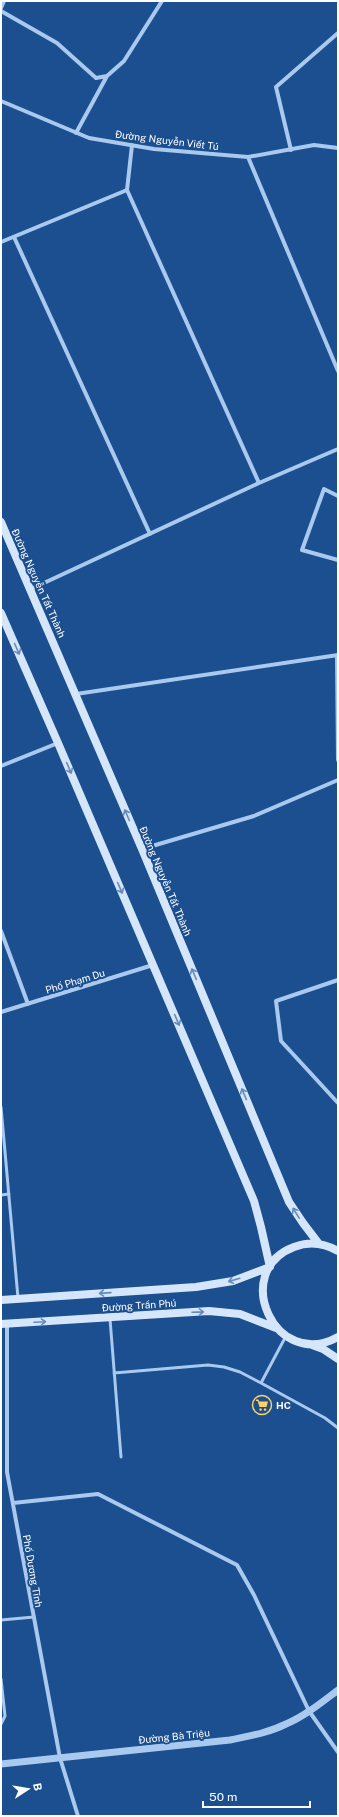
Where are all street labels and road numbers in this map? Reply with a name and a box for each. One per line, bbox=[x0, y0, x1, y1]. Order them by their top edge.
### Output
street label: Đường Nguyễn Viết Tú bbox=[115, 128, 220, 152]
street label: Đường Nguyễn Tất Thành bbox=[10, 527, 69, 640]
street label: Đường Nguyễn Tất Thành bbox=[137, 824, 195, 938]
street label: Phố Phạm Du bbox=[44, 966, 106, 996]
street label: Đường Trần Phú bbox=[101, 1296, 177, 1314]
street label: Phố Dương Tĩnh bbox=[21, 1534, 45, 1609]
street label: Đường Bà Triệu bbox=[138, 1726, 211, 1746]

